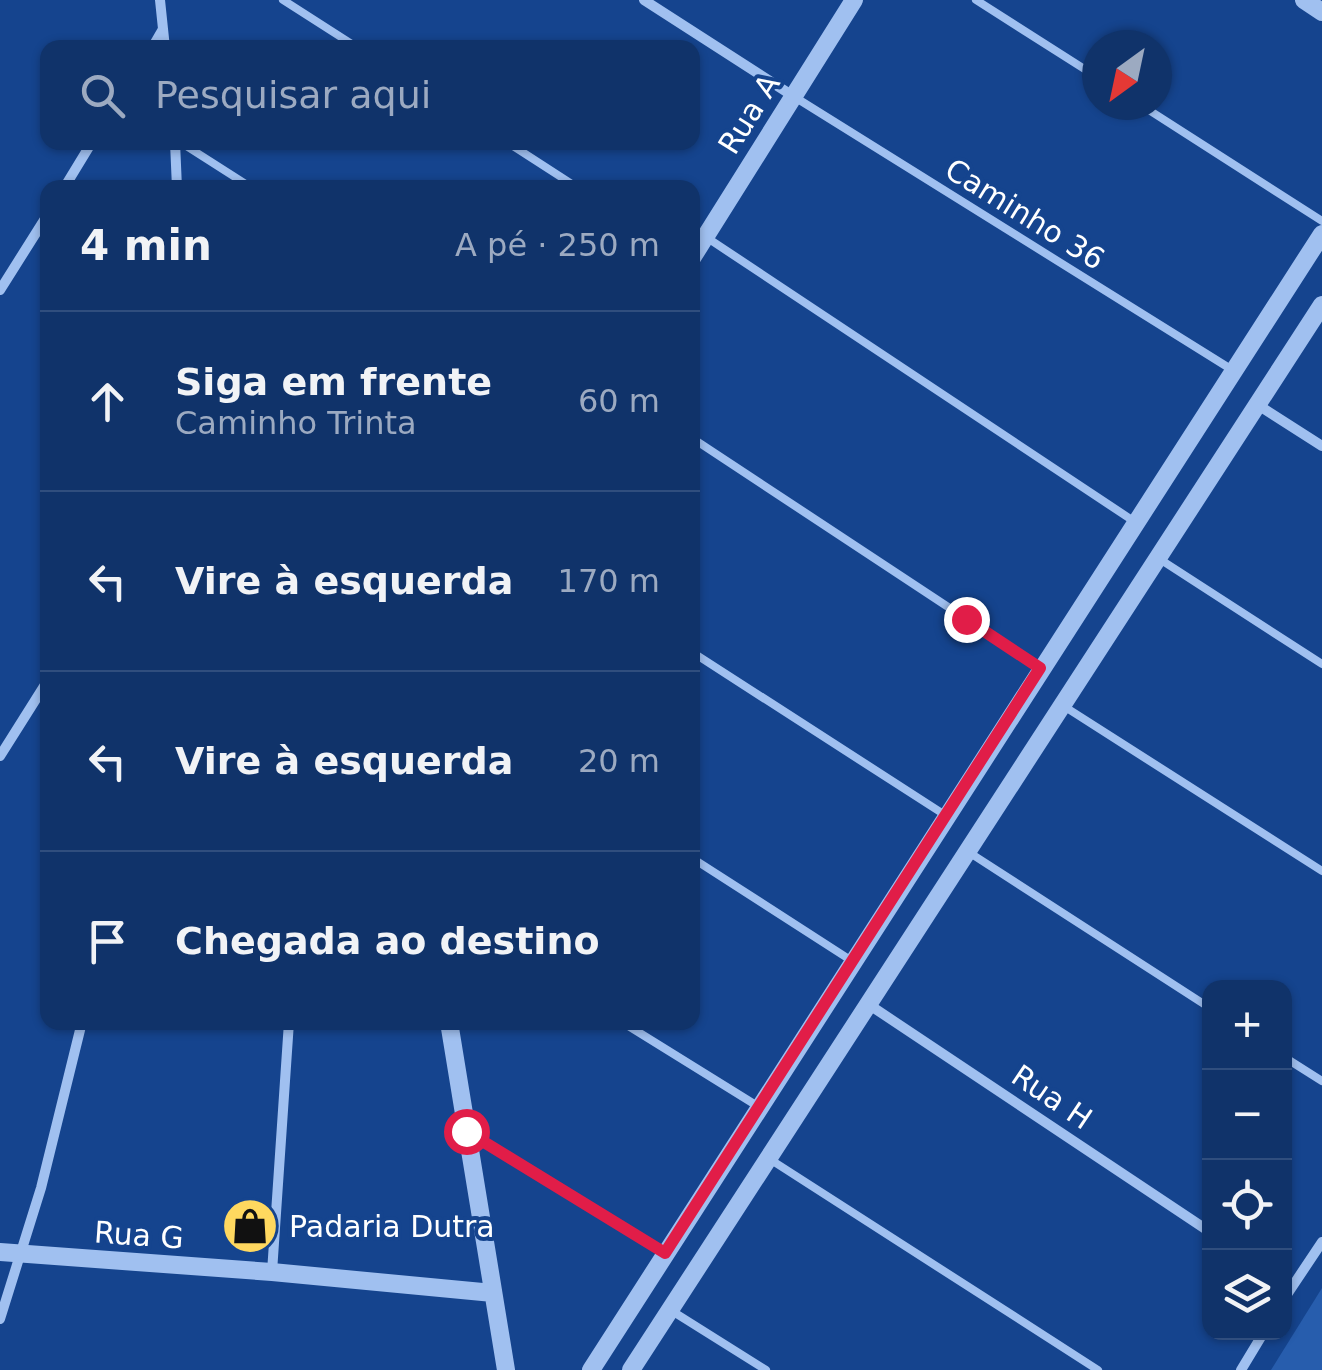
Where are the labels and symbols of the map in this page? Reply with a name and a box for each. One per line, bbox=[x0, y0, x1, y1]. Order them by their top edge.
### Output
north arrow bbox=[1082, 30, 1172, 120]
street label: Rua A bbox=[711, 67, 787, 160]
street label: Caminho 36 bbox=[939, 151, 1111, 277]
route end bbox=[944, 597, 990, 643]
street label: Rua H bbox=[1005, 1058, 1099, 1136]
route start bbox=[444, 1109, 490, 1155]
shop icon: Padaria Dutra bbox=[220, 1196, 280, 1256]
place label: Padaria Dutra bbox=[289, 1209, 495, 1244]
street label: Rua G bbox=[93, 1214, 185, 1256]

